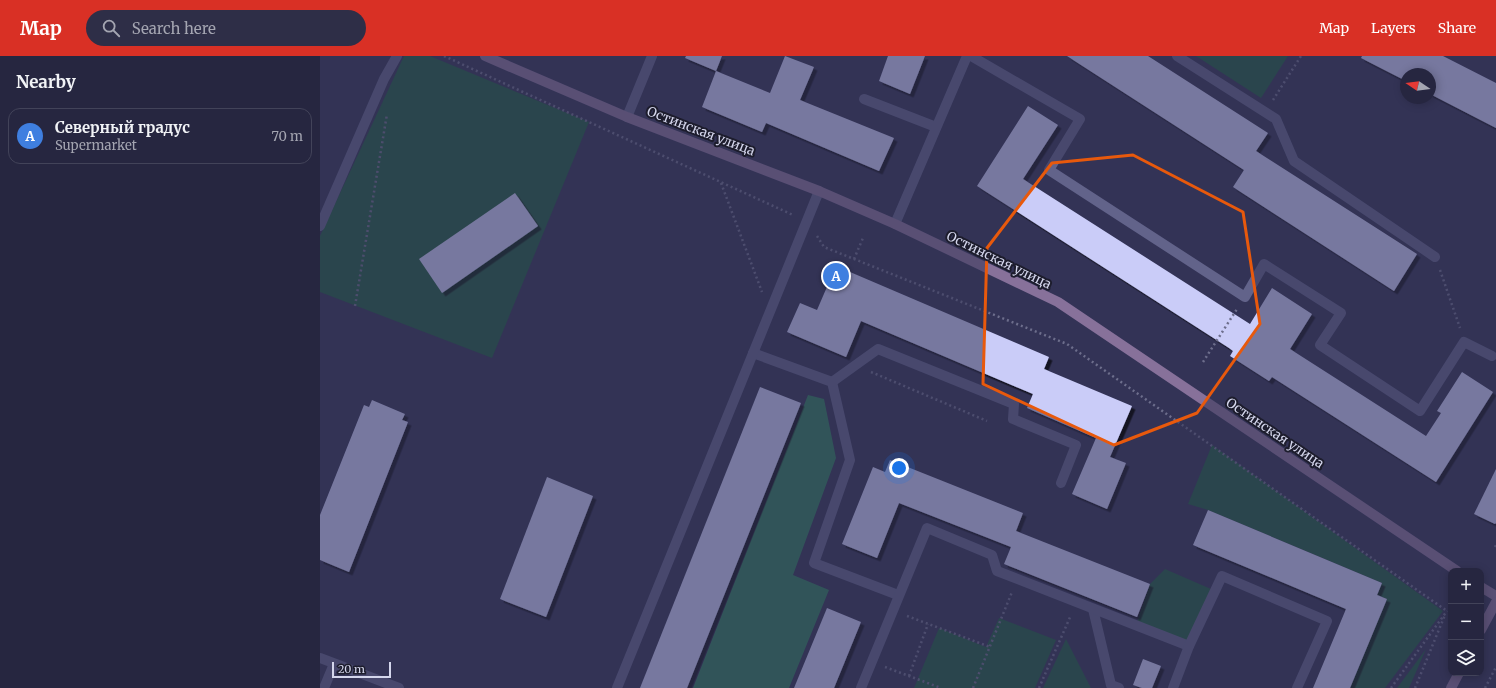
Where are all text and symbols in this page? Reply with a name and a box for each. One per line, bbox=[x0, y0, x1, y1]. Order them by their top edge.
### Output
search box bbox=[86, 10, 366, 46]
text: Map bbox=[20, 16, 62, 40]
icon: search bbox=[100, 17, 122, 39]
text: Search here bbox=[132, 19, 216, 38]
text: Map bbox=[1319, 19, 1349, 37]
text: Layers bbox=[1371, 19, 1416, 37]
text: Share bbox=[1438, 19, 1476, 37]
north arrow bbox=[1400, 68, 1436, 104]
text: Nearby bbox=[16, 71, 76, 93]
street label: Остинская улица bbox=[645, 103, 758, 159]
text: Северный градус bbox=[55, 118, 190, 137]
text: A bbox=[25, 128, 35, 145]
text: 70 m bbox=[272, 128, 303, 145]
text: Supermarket bbox=[55, 137, 137, 154]
street label: Остинская улица bbox=[944, 227, 1054, 293]
pin: A bbox=[823, 261, 849, 291]
street label: Остинская улица bbox=[1223, 394, 1327, 472]
your location bbox=[889, 458, 909, 478]
map controls bbox=[1448, 568, 1484, 676]
button: + bbox=[1448, 568, 1484, 604]
button: − bbox=[1448, 604, 1484, 640]
button: layers bbox=[1448, 640, 1484, 676]
scale bar bbox=[332, 660, 391, 679]
text: 20 m bbox=[338, 662, 365, 676]

